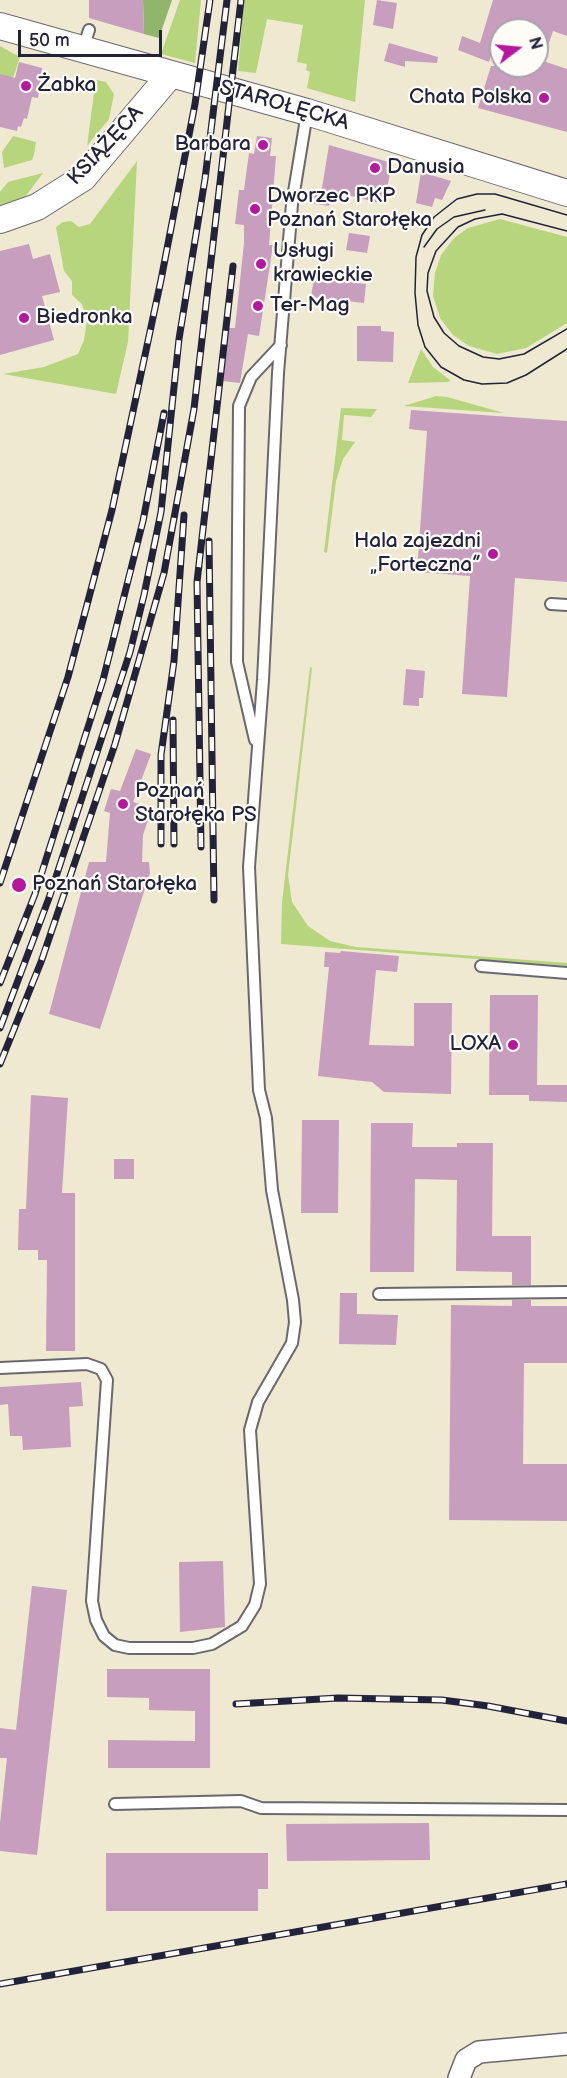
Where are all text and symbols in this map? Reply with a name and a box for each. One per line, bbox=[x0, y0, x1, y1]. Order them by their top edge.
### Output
scale bar bbox=[21, 18, 165, 56]
north arrow bbox=[489, 18, 549, 78]
text: 50 m bbox=[29, 30, 70, 51]
text: N bbox=[524, 35, 546, 52]
place label: Żabka bbox=[38, 73, 96, 99]
street label: STAROŁĘCKA bbox=[216, 75, 352, 137]
marker: Żabka bbox=[19, 79, 33, 93]
place label: Chata Polska bbox=[409, 85, 532, 111]
marker: Chata Polska bbox=[537, 91, 551, 105]
street label: KSIĄŻĘCA bbox=[63, 101, 149, 191]
place label: Barbara bbox=[174, 132, 251, 158]
marker: Barbara bbox=[256, 138, 270, 152]
place label: Danusia bbox=[387, 155, 465, 181]
marker: Danusia bbox=[368, 161, 382, 175]
place label: Dworzec PKP Poznań Starołęka bbox=[267, 184, 432, 234]
marker: Dworzec PKP Poznań Starołęka bbox=[248, 202, 262, 216]
place label: Usługi krawieckie bbox=[273, 239, 373, 289]
marker: Usługi krawieckie bbox=[254, 257, 268, 271]
place label: Ter-Mag bbox=[270, 293, 350, 319]
marker: Ter-Mag bbox=[251, 299, 265, 313]
place label: Biedronka bbox=[36, 305, 133, 331]
marker: Biedronka bbox=[17, 311, 31, 325]
place label: Hala zajezdni „Forteczna” bbox=[354, 529, 481, 579]
marker: Hala zajezdni „Forteczna” bbox=[486, 547, 500, 561]
place label: Poznań Starołęka PS bbox=[135, 779, 257, 829]
marker: Poznań Starołęka PS bbox=[116, 797, 130, 811]
place label: Poznań Starołęka bbox=[32, 872, 197, 898]
marker: Poznań Starołęka bbox=[10, 876, 28, 894]
place label: LOXA bbox=[449, 1032, 501, 1058]
marker: LOXA bbox=[506, 1038, 520, 1052]

